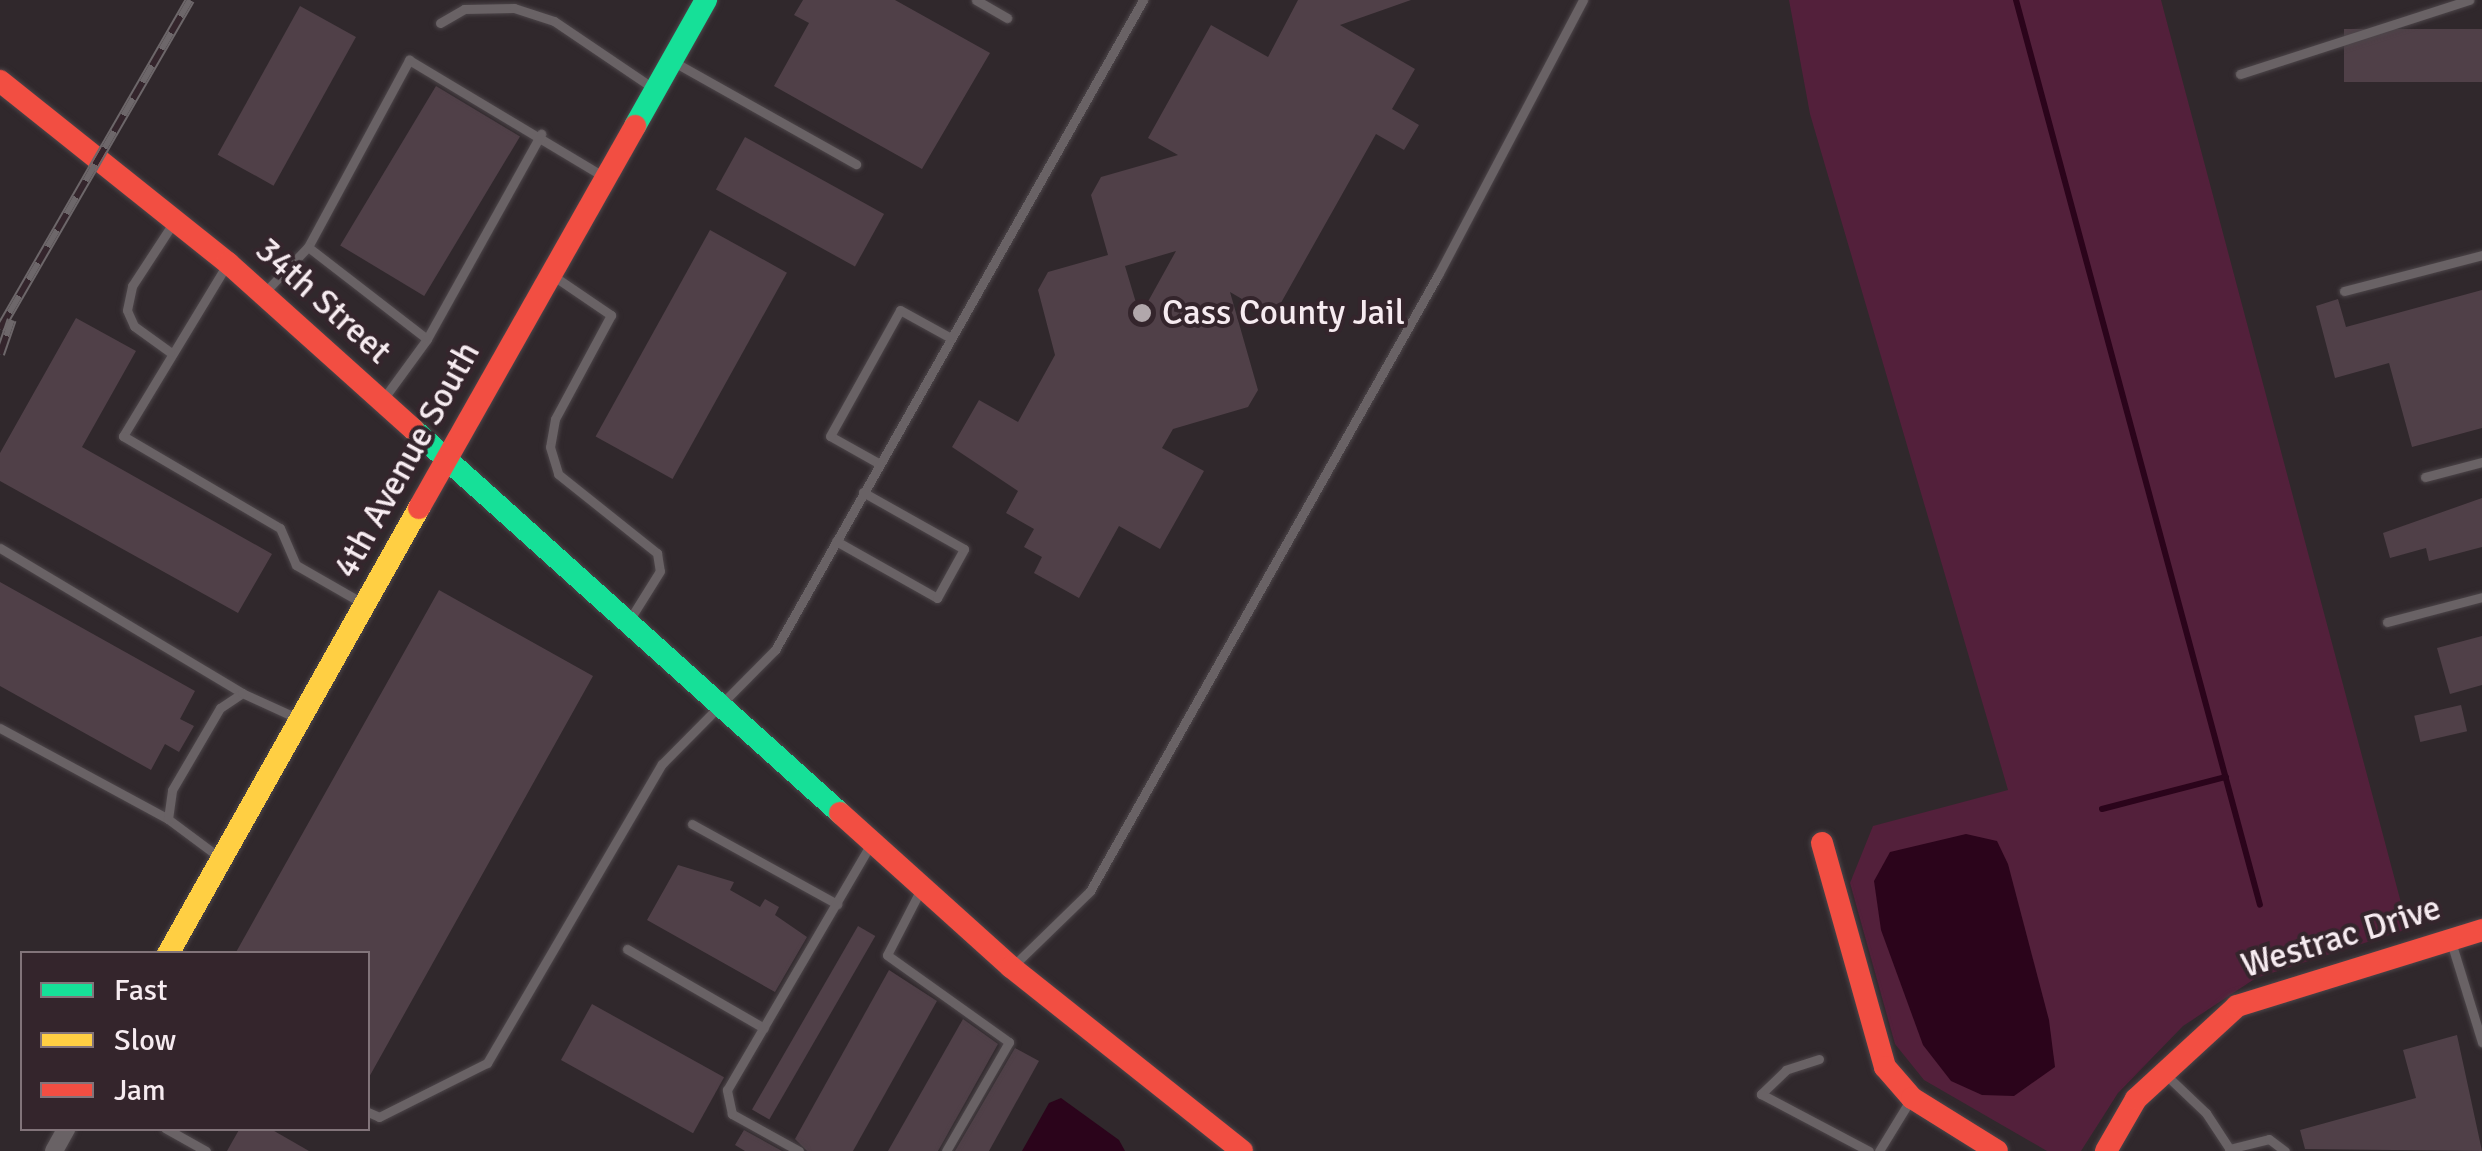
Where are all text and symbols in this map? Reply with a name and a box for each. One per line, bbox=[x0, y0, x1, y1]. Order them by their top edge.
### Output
street label: 34th Street bbox=[247, 229, 399, 373]
place label: Cass County Jail bbox=[1162, 292, 1405, 334]
marker: Cass County Jail bbox=[1131, 302, 1153, 324]
street label: 4th Avenue South bbox=[325, 335, 489, 585]
street label: Westrac Drive bbox=[2236, 887, 2446, 987]
legend bbox=[20, 951, 370, 1131]
text: Fast bbox=[114, 972, 167, 1009]
text: Slow bbox=[114, 1022, 176, 1059]
text: Jam bbox=[114, 1072, 166, 1109]

